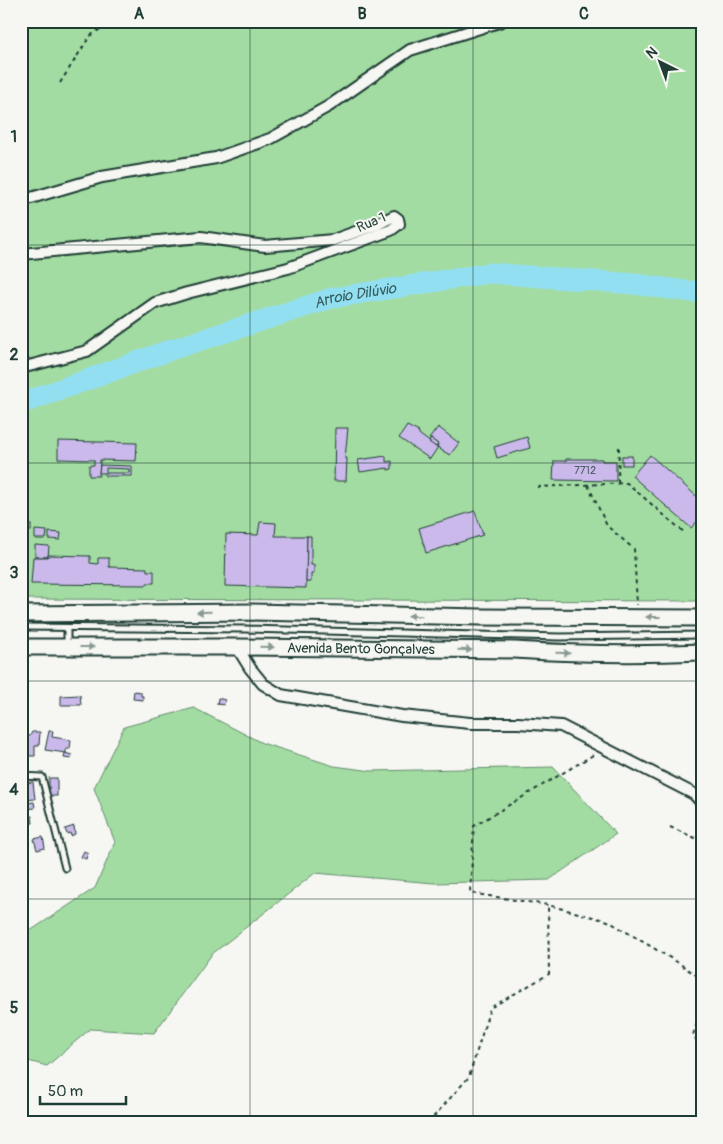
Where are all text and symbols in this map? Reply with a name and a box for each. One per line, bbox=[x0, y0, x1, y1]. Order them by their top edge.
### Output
text: A bbox=[134, 4, 145, 24]
text: B bbox=[357, 4, 367, 24]
text: C bbox=[579, 4, 589, 24]
north arrow bbox=[636, 38, 686, 88]
text: N bbox=[642, 43, 661, 62]
text: 1 bbox=[11, 127, 17, 147]
street label: Rua 1 bbox=[354, 209, 388, 236]
water label: Arroio Dilúvio bbox=[311, 279, 398, 313]
text: 2 bbox=[10, 345, 19, 365]
house number: 7712 bbox=[574, 464, 596, 477]
text: 3 bbox=[10, 563, 19, 583]
one-way arrow bbox=[195, 608, 211, 616]
one-way arrow bbox=[407, 611, 423, 619]
one-way arrow bbox=[645, 613, 661, 621]
street label: Avenida Bento Gonçalves bbox=[287, 640, 436, 658]
one-way arrow bbox=[80, 643, 96, 651]
one-way arrow bbox=[260, 644, 276, 652]
one-way arrow bbox=[457, 646, 473, 654]
one-way arrow bbox=[555, 649, 571, 657]
text: 4 bbox=[9, 780, 19, 800]
text: 5 bbox=[10, 998, 19, 1018]
scale bar bbox=[40, 1074, 126, 1106]
text: 50 m bbox=[48, 1082, 83, 1101]

